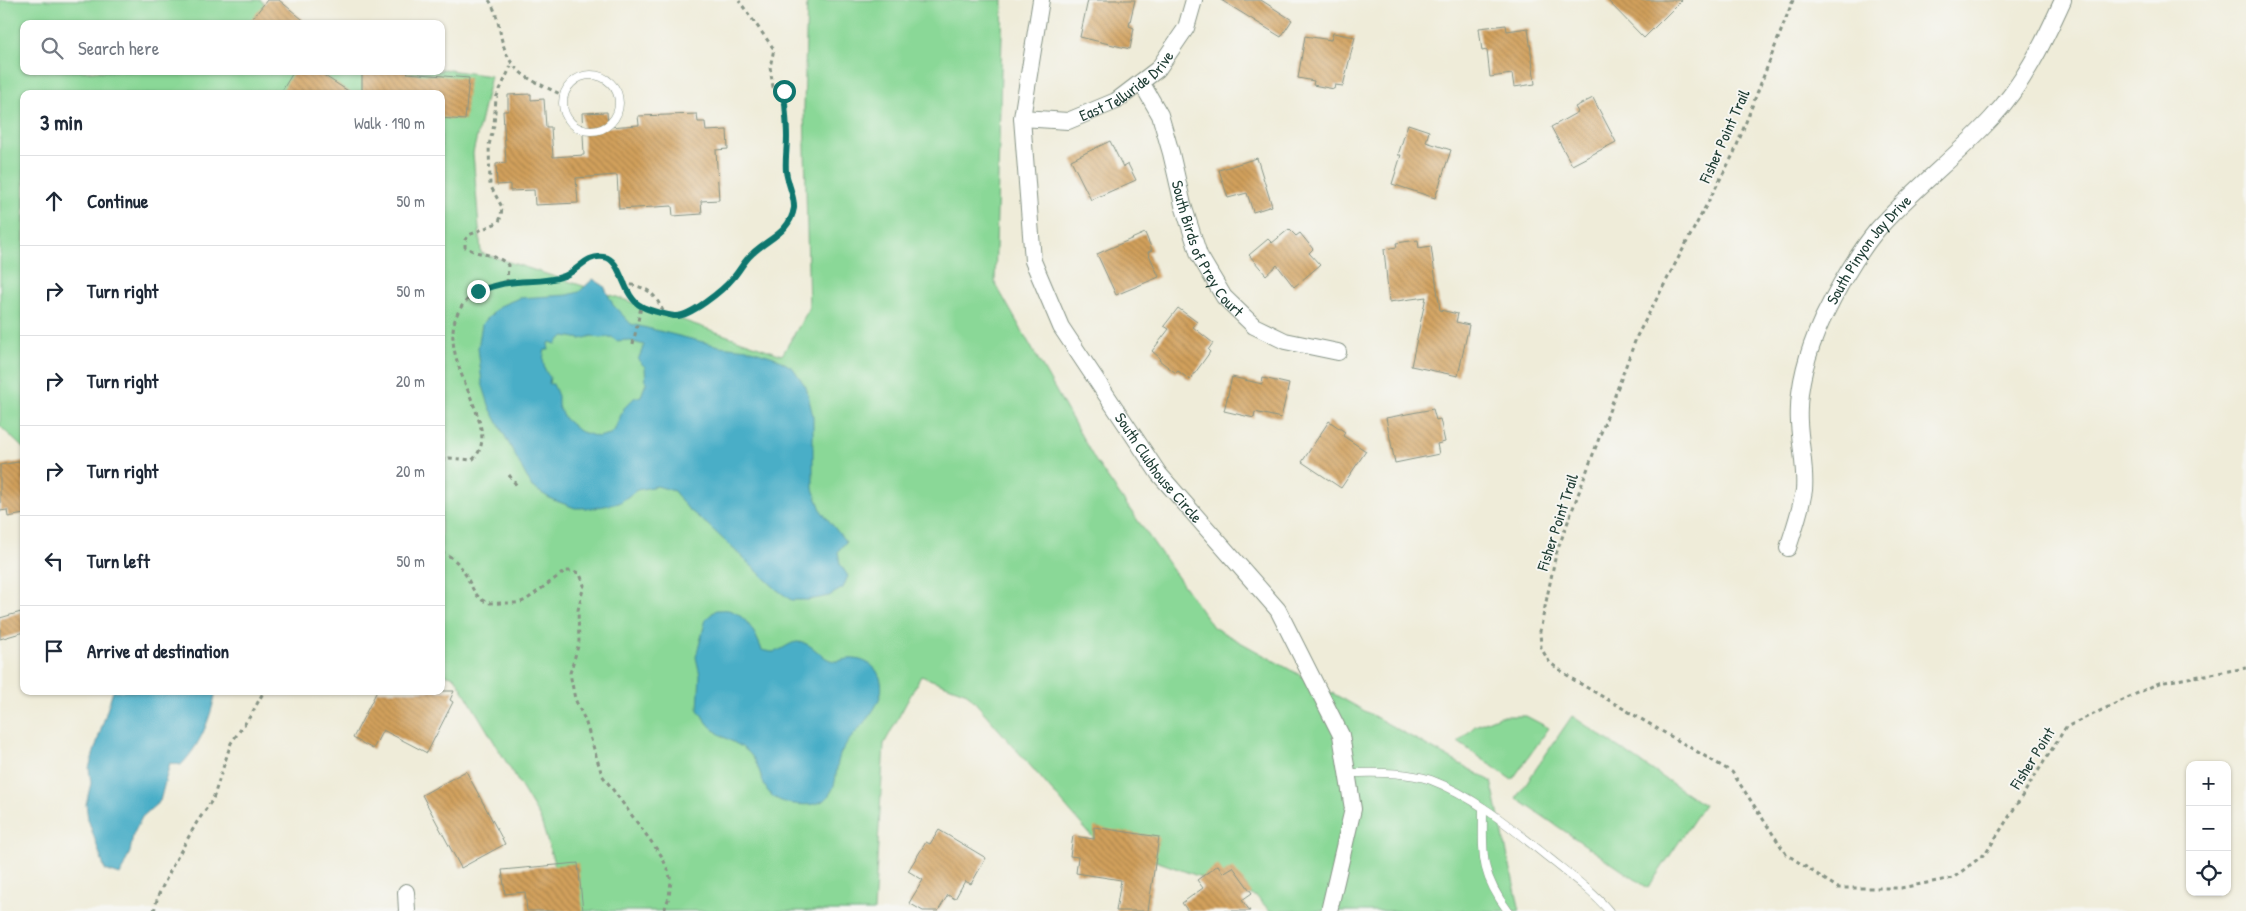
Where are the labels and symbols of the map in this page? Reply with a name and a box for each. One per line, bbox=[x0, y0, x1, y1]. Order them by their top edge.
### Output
street label: East Telluride Drive bbox=[1076, 46, 1179, 126]
route start bbox=[773, 80, 796, 103]
street label: Fisher Point Trail bbox=[1693, 85, 1755, 187]
street label: South Birds of Prey Court bbox=[1167, 178, 1249, 322]
street label: South Pinyon Jay Drive bbox=[1821, 189, 1916, 308]
route end bbox=[467, 280, 490, 303]
street label: South Clubhouse Circle bbox=[1110, 408, 1208, 528]
street label: Fisher Point Trail bbox=[1531, 470, 1583, 574]
street label: Fisher Point bbox=[2004, 722, 2060, 794]

